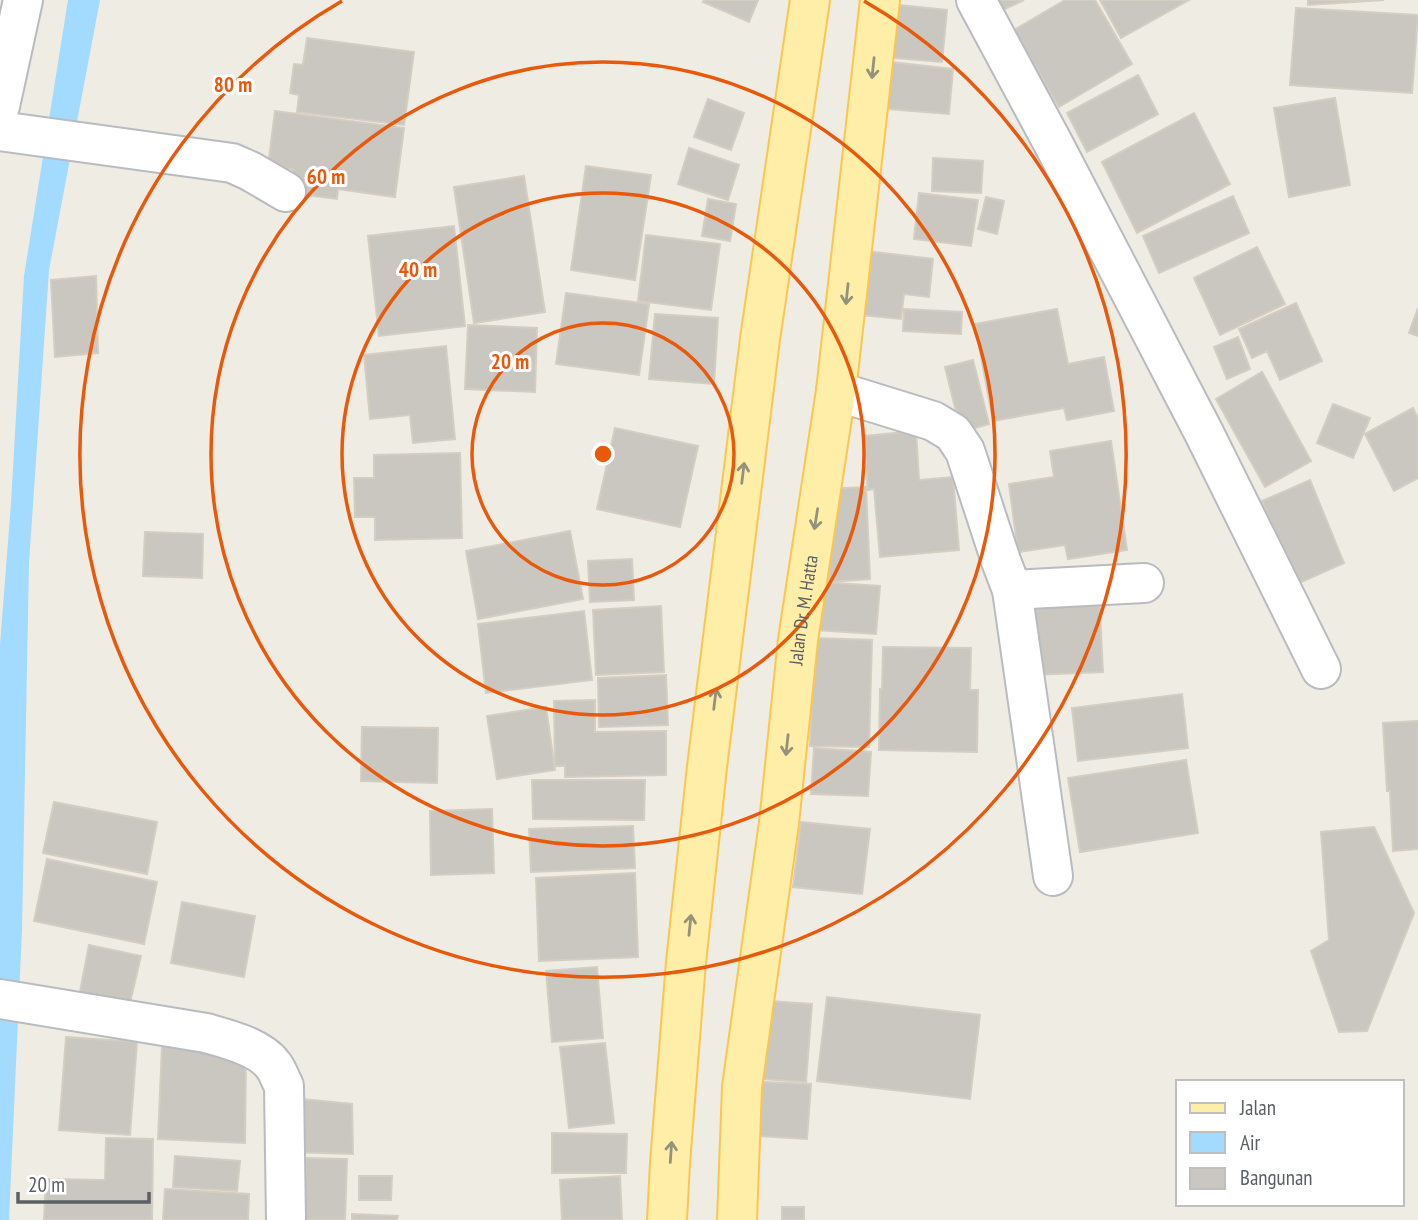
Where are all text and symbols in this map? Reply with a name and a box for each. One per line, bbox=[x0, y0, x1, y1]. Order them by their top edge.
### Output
one-way arrow bbox=[866, 56, 879, 79]
text: 80 m bbox=[214, 71, 252, 98]
text: 60 m bbox=[307, 163, 345, 190]
text: 40 m bbox=[399, 256, 437, 283]
one-way arrow bbox=[841, 282, 854, 305]
text: 20 m bbox=[491, 348, 529, 375]
centre of rings bbox=[591, 442, 615, 466]
one-way arrow bbox=[736, 462, 749, 485]
one-way arrow bbox=[810, 507, 823, 530]
street label: Jalan Dr. M. Hatta bbox=[783, 553, 823, 667]
one-way arrow bbox=[709, 688, 722, 711]
one-way arrow bbox=[780, 733, 793, 756]
one-way arrow bbox=[683, 914, 696, 937]
legend bbox=[1176, 1080, 1404, 1206]
text: Jalan bbox=[1239, 1094, 1276, 1121]
text: Air bbox=[1240, 1129, 1260, 1156]
one-way arrow bbox=[665, 1141, 678, 1164]
scale bar bbox=[18, 1160, 149, 1204]
text: Bangunan bbox=[1240, 1164, 1313, 1191]
text: 20 m bbox=[28, 1171, 65, 1198]

